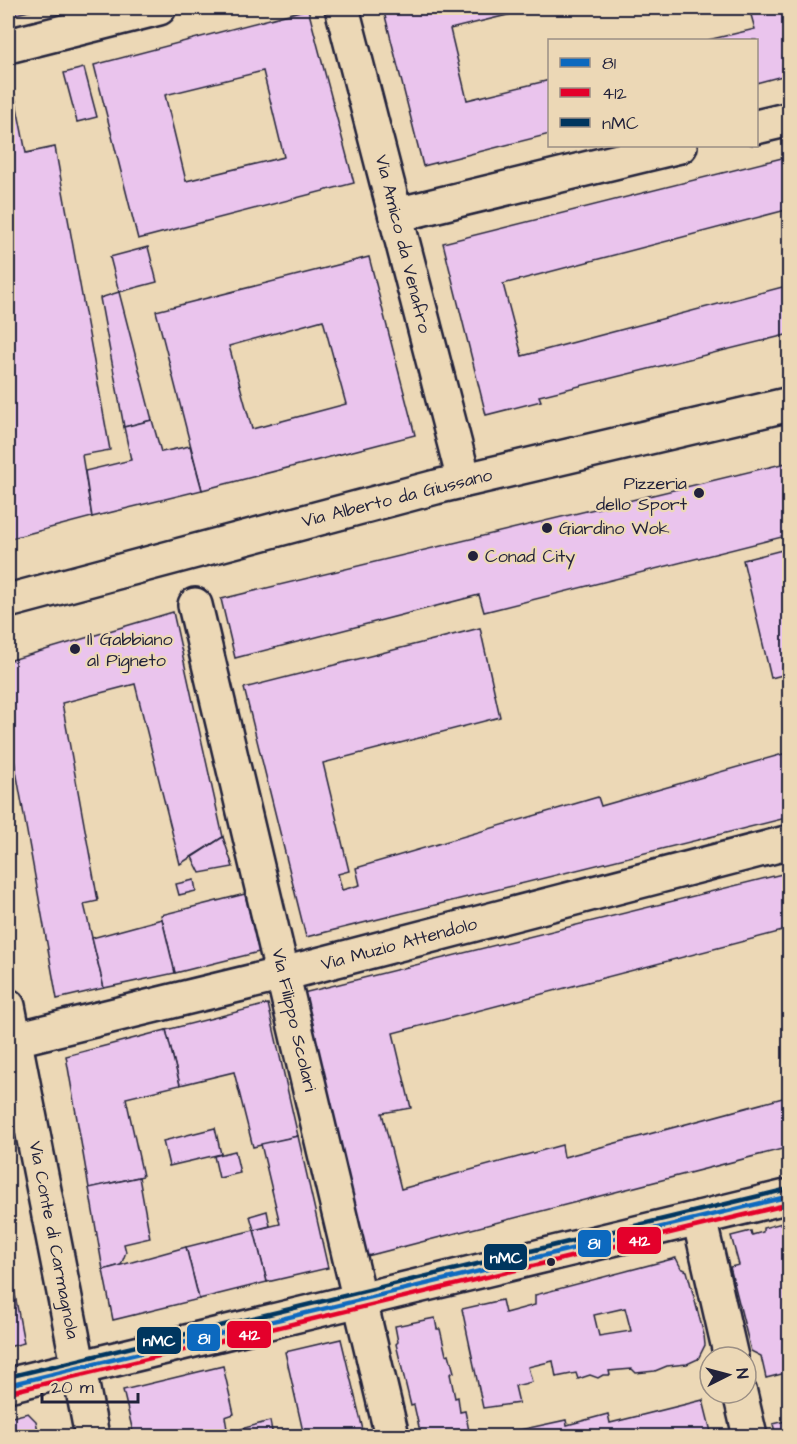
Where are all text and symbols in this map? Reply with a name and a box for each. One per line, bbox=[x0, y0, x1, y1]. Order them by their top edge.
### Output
legend bbox=[548, 39, 758, 147]
text: 81 bbox=[602, 51, 616, 76]
text: 412 bbox=[602, 81, 628, 106]
text: nMC bbox=[602, 111, 639, 136]
street label: Via Amico da Venafro bbox=[369, 152, 437, 336]
street label: Via Alberto da Giussano bbox=[299, 462, 495, 534]
place label: Pizzeria dello Sport bbox=[596, 471, 688, 517]
marker: Pizzeria dello Sport bbox=[692, 486, 706, 500]
place label: Giardino Wok bbox=[559, 516, 670, 541]
marker: Giardino Wok bbox=[540, 521, 554, 535]
place label: Conad City bbox=[485, 544, 575, 570]
marker: Conad City bbox=[466, 549, 480, 563]
place label: Il Gabbiano al Pigneto bbox=[87, 627, 173, 674]
marker: Il Gabbiano al Pigneto bbox=[68, 642, 82, 656]
street label: Via Muzio Attendolo bbox=[318, 911, 480, 977]
street label: Via Filippo Scolari bbox=[265, 946, 323, 1094]
street label: Via Conte di Carmagnola bbox=[22, 1139, 85, 1341]
line badge: 412 bbox=[616, 1226, 662, 1255]
line badge: 81 bbox=[577, 1229, 612, 1258]
text: 412 bbox=[628, 1230, 651, 1252]
text: 81 bbox=[588, 1233, 601, 1255]
line badge: nMC bbox=[483, 1243, 528, 1271]
text: nMC bbox=[490, 1247, 523, 1269]
unlabelled marker bbox=[545, 1256, 557, 1268]
line badge: 412 bbox=[226, 1320, 272, 1349]
line badge: 81 bbox=[186, 1323, 221, 1352]
text: 412 bbox=[238, 1324, 261, 1346]
line badge: nMC bbox=[136, 1326, 182, 1355]
text: 81 bbox=[198, 1328, 211, 1350]
text: nMC bbox=[143, 1330, 176, 1352]
north arrow bbox=[698, 1345, 758, 1405]
scale bar bbox=[42, 1366, 138, 1404]
text: N bbox=[730, 1367, 753, 1380]
text: 20 m bbox=[51, 1375, 94, 1400]

